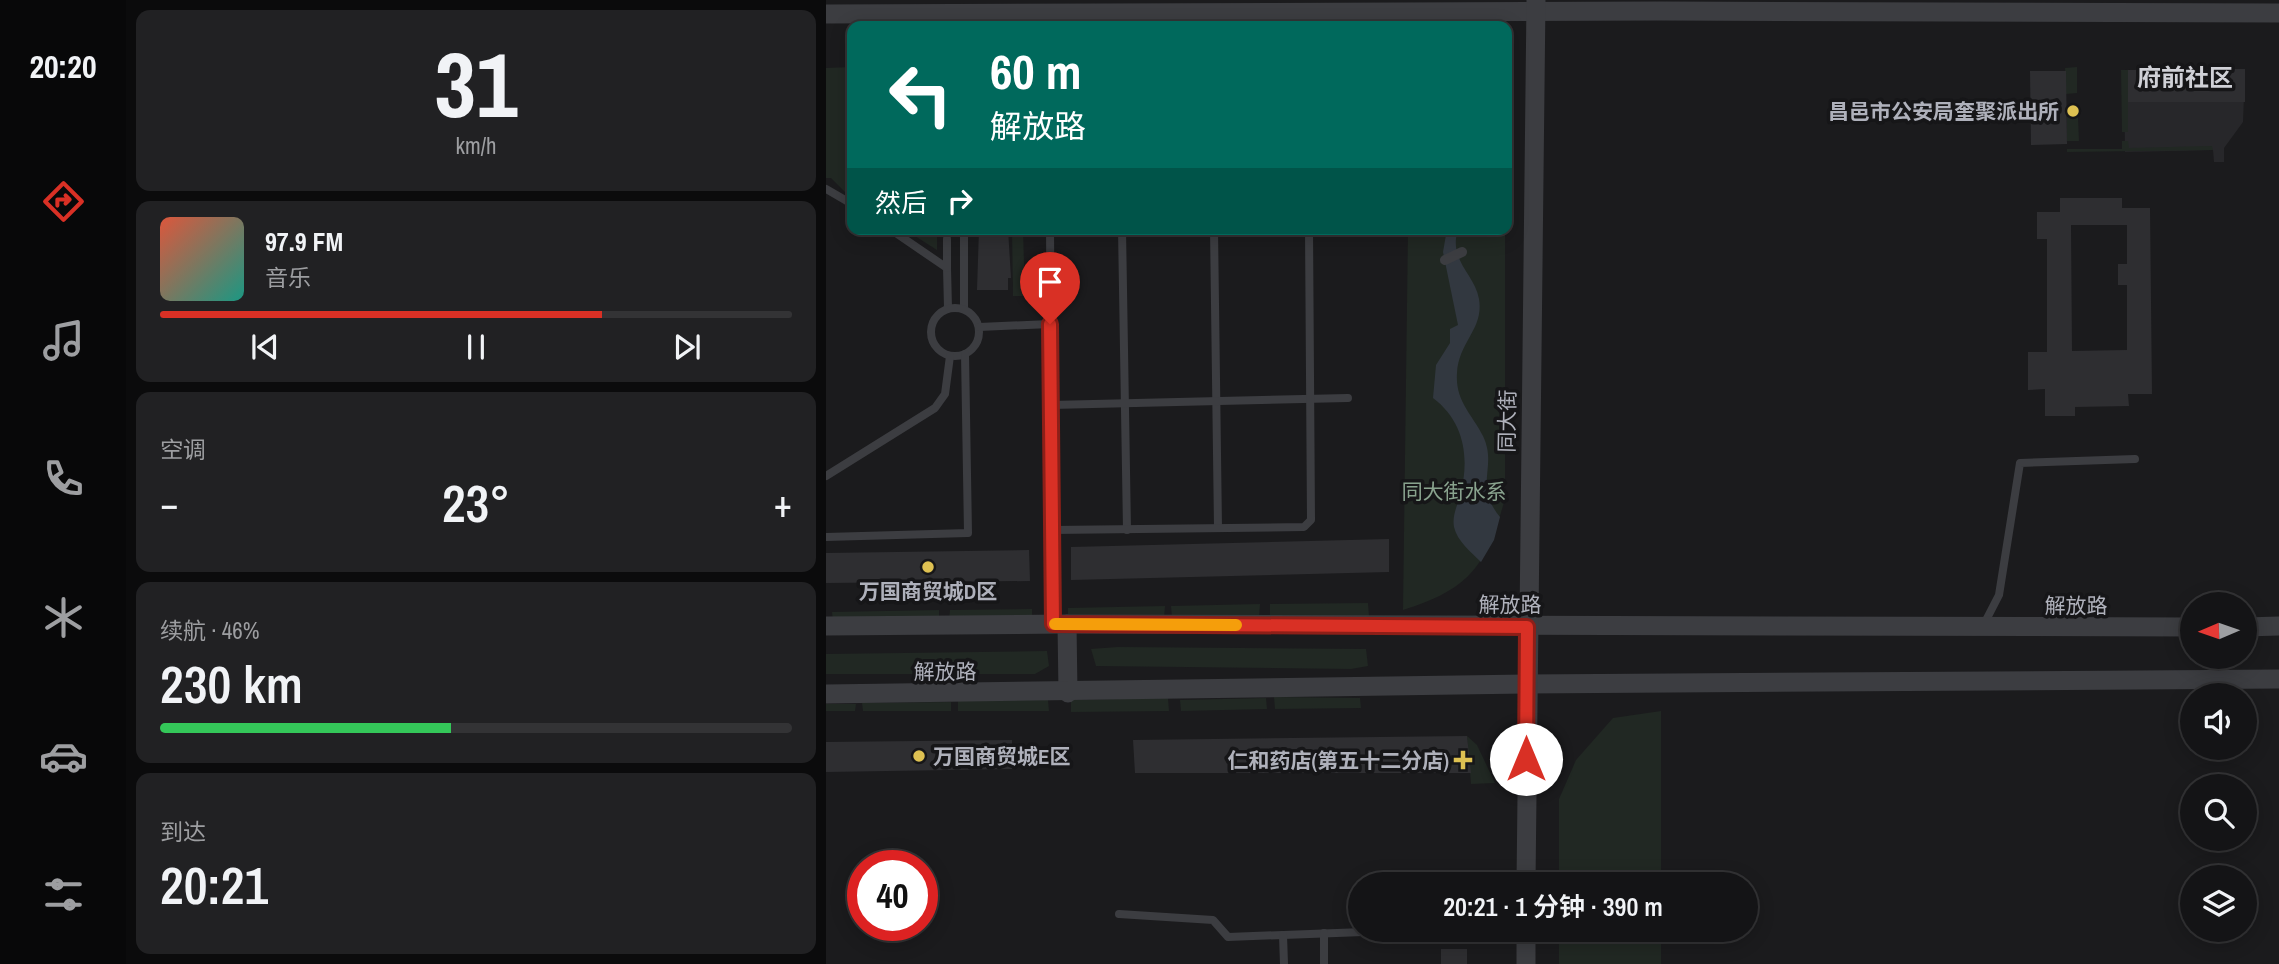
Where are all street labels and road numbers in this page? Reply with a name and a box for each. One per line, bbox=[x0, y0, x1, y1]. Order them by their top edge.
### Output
street label: 同大街 bbox=[1492, 389, 1522, 453]
street label: 解放路 bbox=[1479, 590, 1542, 619]
street label: 解放路 bbox=[2045, 591, 2108, 620]
street label: 解放路 bbox=[914, 657, 977, 686]

